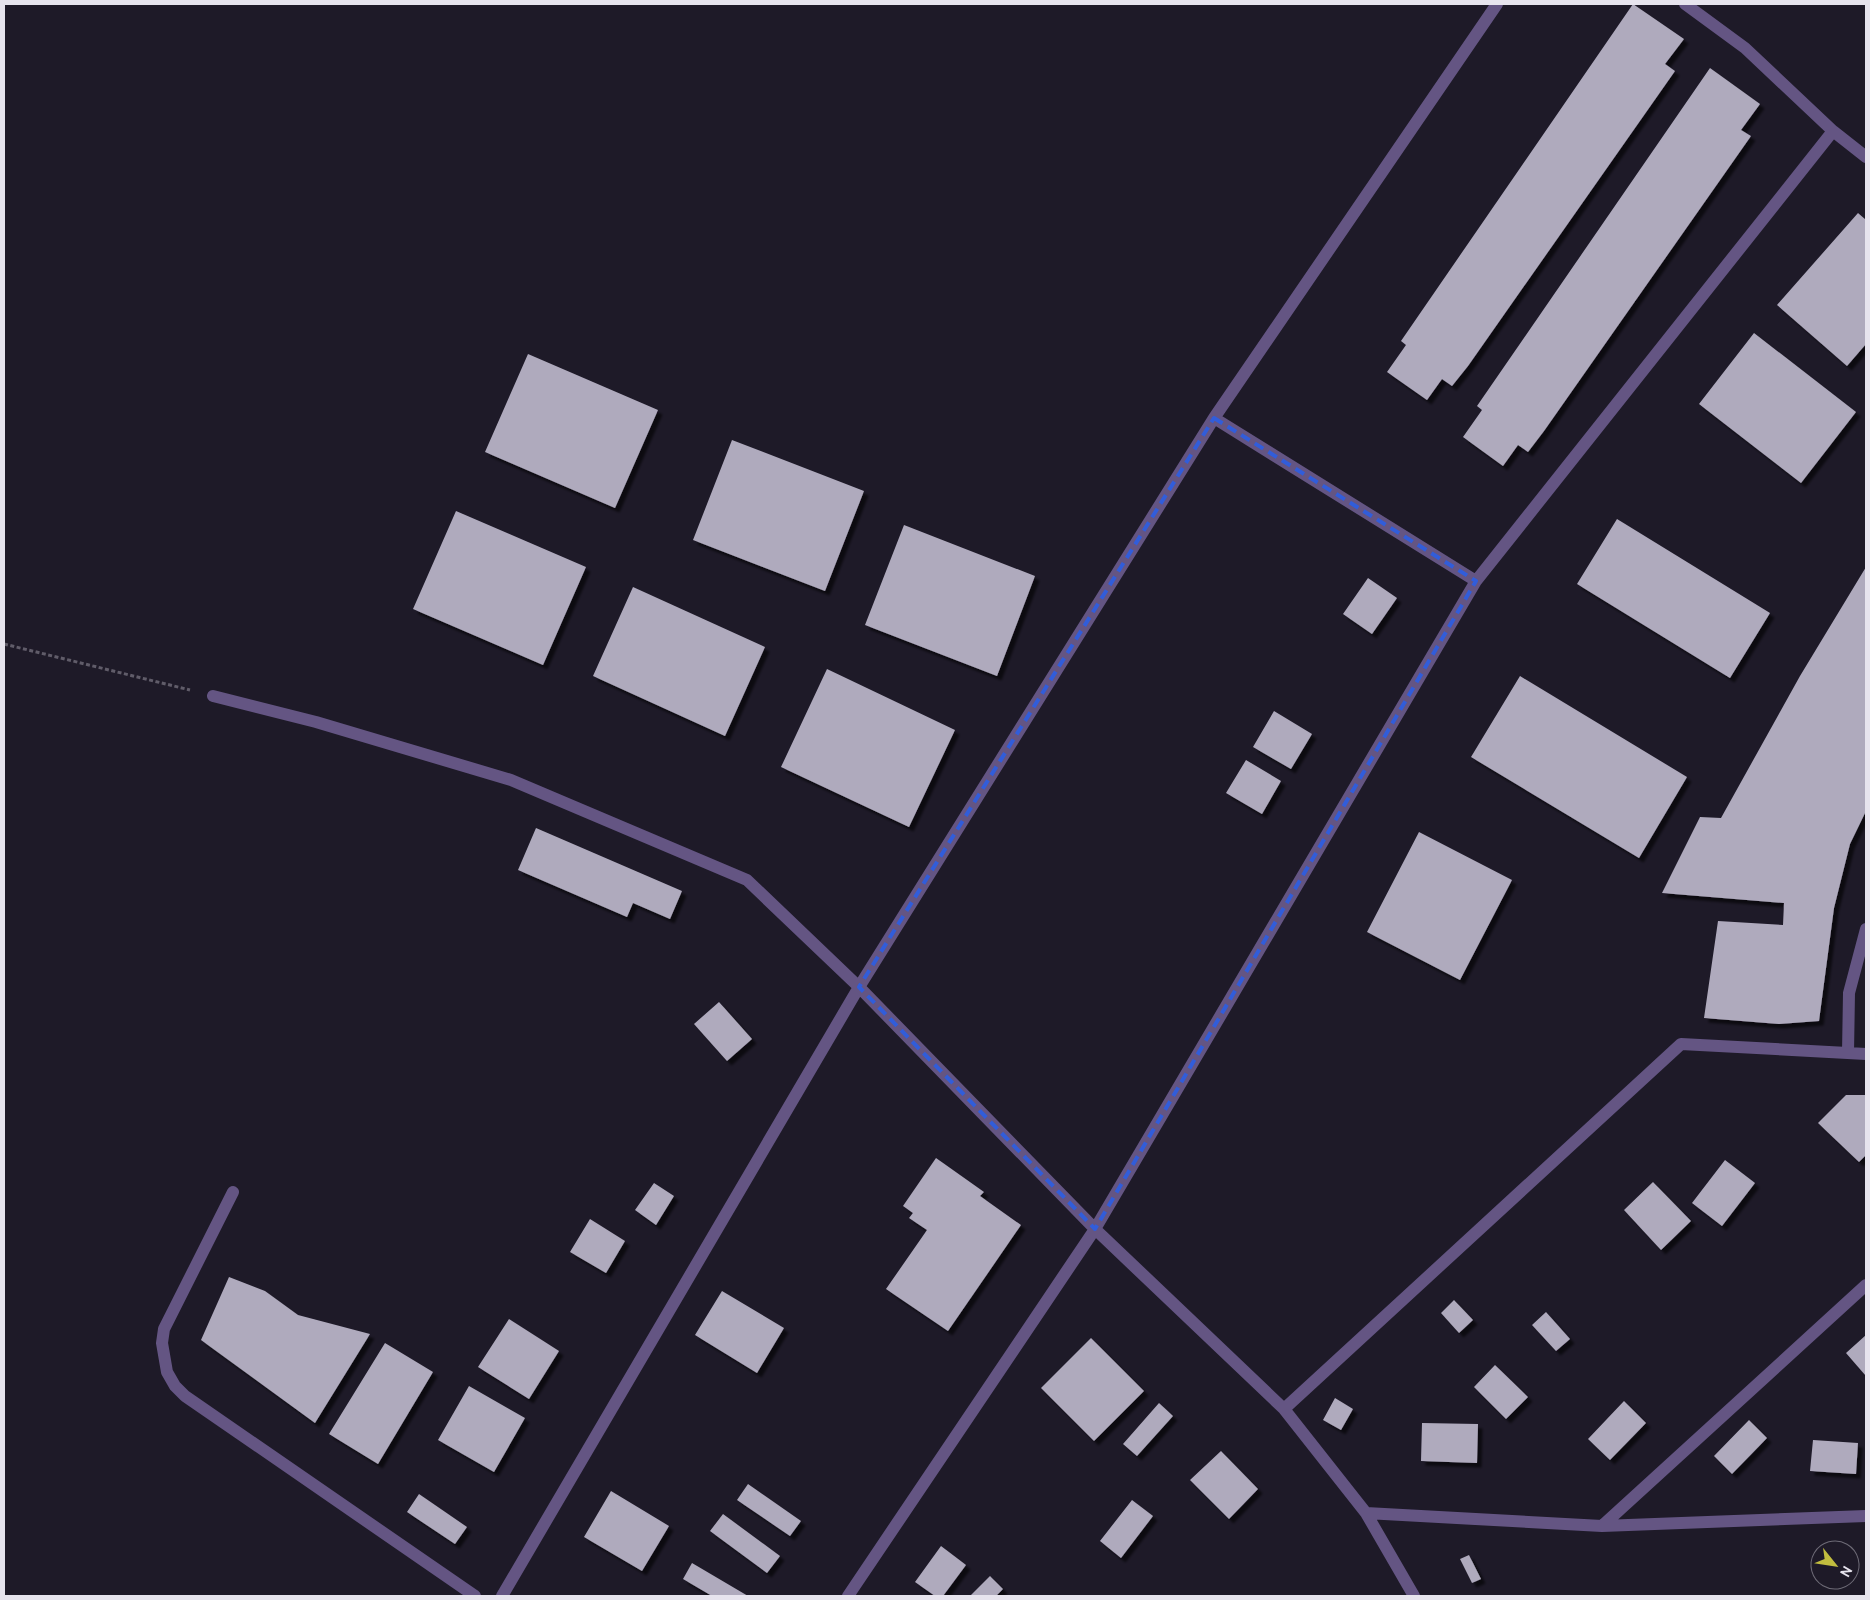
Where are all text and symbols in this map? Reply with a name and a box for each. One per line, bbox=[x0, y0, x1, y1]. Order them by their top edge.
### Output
north arrow bbox=[1810, 1540, 1860, 1590]
text: N bbox=[1835, 1562, 1855, 1579]

